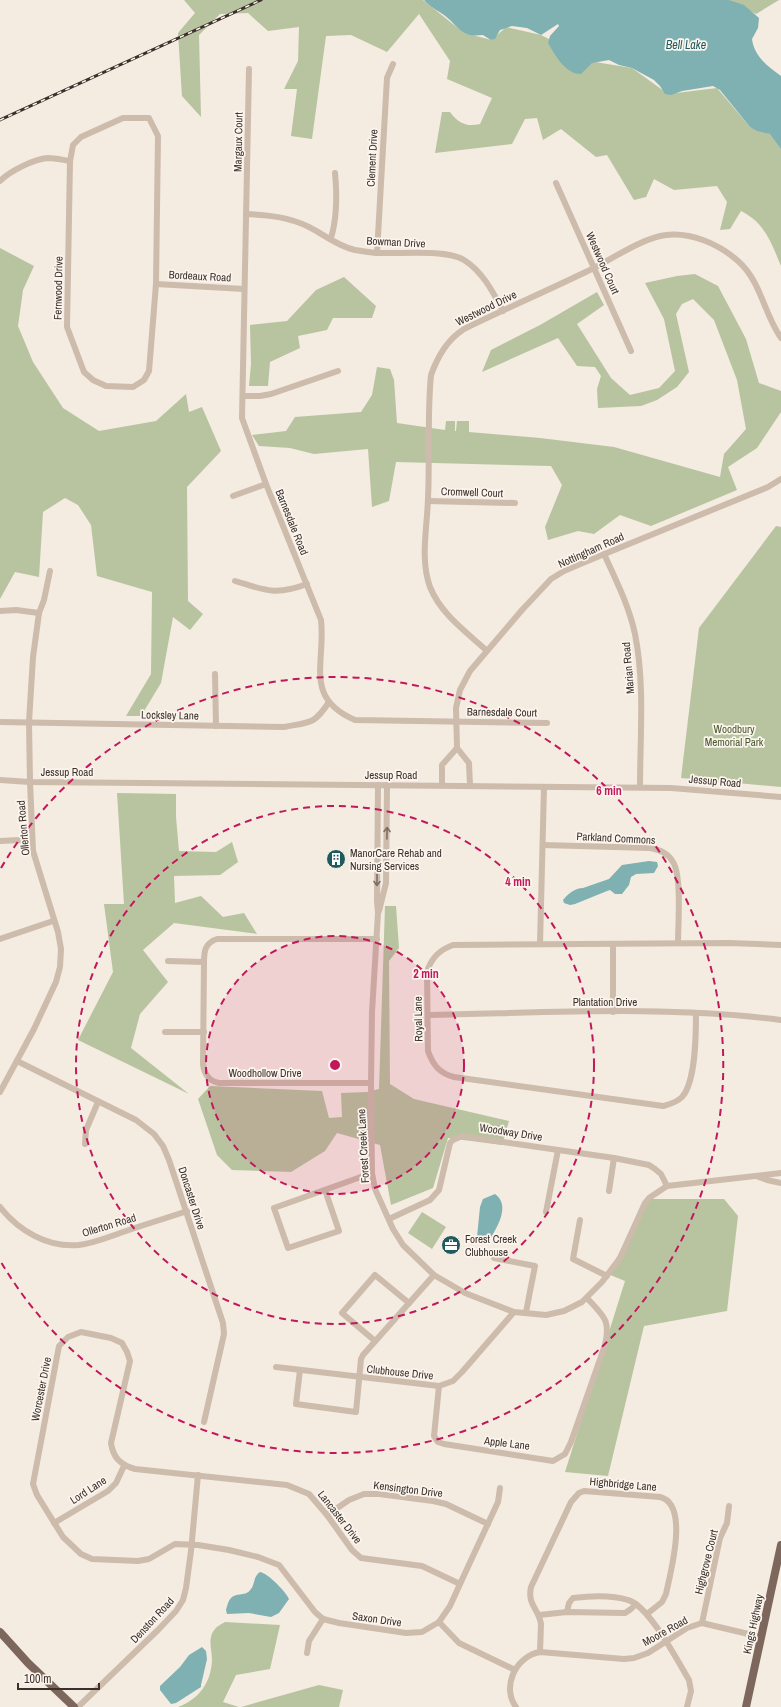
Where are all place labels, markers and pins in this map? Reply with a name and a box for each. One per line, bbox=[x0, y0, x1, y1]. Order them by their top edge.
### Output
place label: ManorCare Rehab and Nursing Services bbox=[350, 846, 442, 873]
building icon: ManorCare Rehab and Nursing Services bbox=[325, 848, 347, 870]
centre of rings bbox=[328, 1058, 342, 1072]
place label: Forest Creek Clubhouse bbox=[465, 1232, 517, 1259]
office icon: Forest Creek Clubhouse bbox=[440, 1234, 462, 1256]

